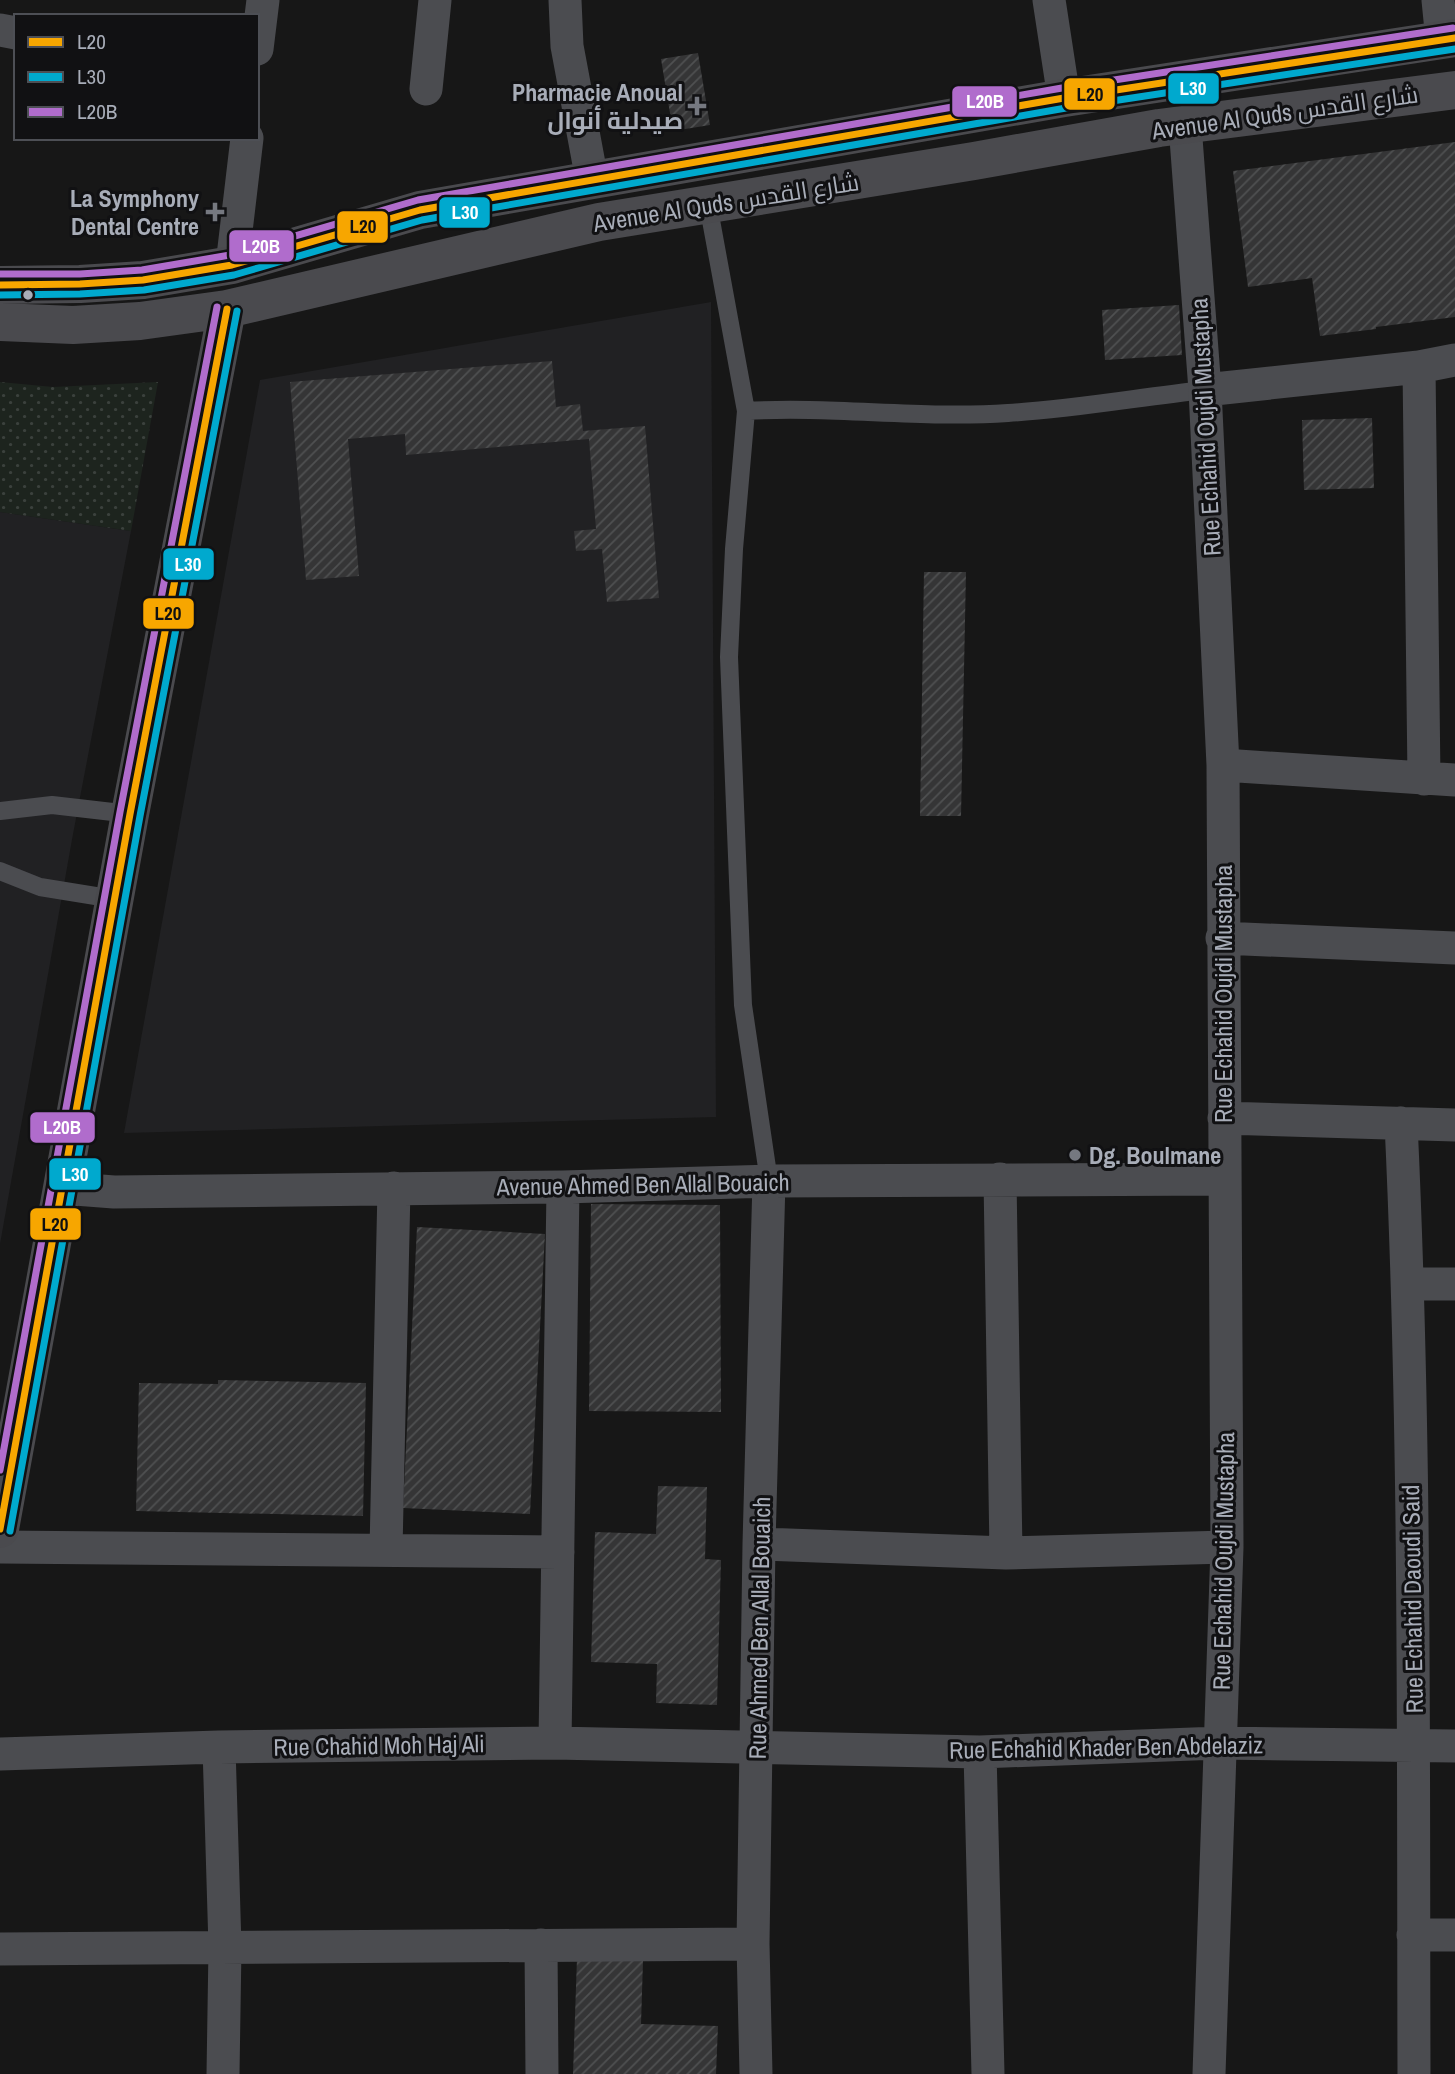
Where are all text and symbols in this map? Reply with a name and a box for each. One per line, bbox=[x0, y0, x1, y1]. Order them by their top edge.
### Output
legend bbox=[14, 14, 259, 140]
text: L20 bbox=[77, 27, 106, 56]
text: L30 bbox=[77, 62, 106, 91]
line badge: L30 bbox=[1167, 72, 1220, 105]
text: L30 bbox=[1180, 75, 1207, 101]
place label: Pharmacie Anoual صيدلية أنوال bbox=[512, 76, 683, 136]
line badge: L20 bbox=[1063, 77, 1116, 111]
street label: Avenue Al Quds شارع القدس bbox=[1149, 77, 1420, 148]
text: L20 bbox=[1077, 81, 1104, 107]
line badge: L20B bbox=[951, 85, 1018, 118]
text: L20B bbox=[966, 88, 1004, 114]
text: L20B bbox=[77, 97, 117, 126]
marker: Pharmacie Anoual صيدلية أنوال bbox=[689, 98, 705, 114]
street label: Avenue Al Quds شارع القدس bbox=[590, 165, 861, 240]
place label: La Symphony Dental Centre bbox=[70, 182, 199, 242]
line badge: L30 bbox=[438, 196, 491, 229]
text: L30 bbox=[452, 199, 479, 225]
marker: La Symphony Dental Centre bbox=[205, 202, 225, 222]
line badge: L20 bbox=[336, 210, 389, 244]
text: L20 bbox=[350, 213, 377, 239]
line badge: L20B bbox=[228, 229, 295, 263]
text: L20B bbox=[242, 233, 280, 259]
unlabelled marker bbox=[21, 288, 35, 302]
street label: Rue Echahid Oujdi Mustapha bbox=[1182, 297, 1228, 557]
line badge: L30 bbox=[162, 547, 215, 581]
text: L30 bbox=[175, 551, 202, 577]
line badge: L20 bbox=[142, 597, 195, 630]
text: L20 bbox=[155, 600, 182, 626]
street label: Rue Echahid Oujdi Mustapha bbox=[1207, 865, 1239, 1123]
line badge: L20B bbox=[29, 1111, 96, 1144]
text: L20B bbox=[43, 1114, 81, 1140]
place label: Dg. Boulmane bbox=[1089, 1139, 1221, 1171]
marker: Dg. Boulmane bbox=[1067, 1147, 1083, 1163]
line badge: L30 bbox=[48, 1157, 102, 1191]
text: L30 bbox=[62, 1161, 89, 1187]
street label: Avenue Ahmed Ben Allal Bouaich bbox=[495, 1165, 790, 1203]
line badge: L20 bbox=[29, 1207, 82, 1241]
text: L20 bbox=[42, 1211, 69, 1237]
street label: Rue Echahid Oujdi Mustapha bbox=[1205, 1432, 1241, 1690]
street label: Rue Echahid Daoudi Said bbox=[1394, 1484, 1430, 1714]
street label: Rue Ahmed Ben Allal Bouaich bbox=[741, 1496, 777, 1760]
street label: Rue Chahid Moh Haj Ali bbox=[273, 1727, 485, 1763]
street label: Rue Echahid Khader Ben Abdelaziz bbox=[949, 1728, 1263, 1766]

